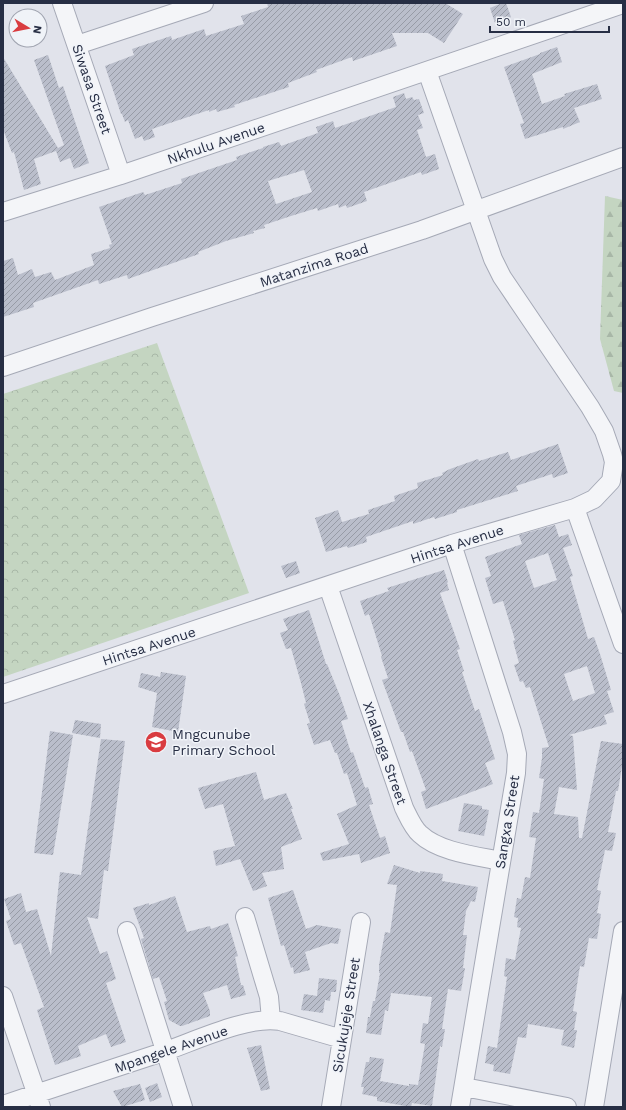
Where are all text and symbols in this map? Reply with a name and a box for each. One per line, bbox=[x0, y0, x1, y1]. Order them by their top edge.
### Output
north arrow bbox=[8, 8, 48, 48]
scale bar bbox=[490, 8, 609, 34]
text: 50 m bbox=[496, 15, 526, 29]
text: N bbox=[30, 25, 44, 35]
street label: Siwasa Street bbox=[69, 42, 115, 136]
street label: Nkhulu Avenue bbox=[165, 119, 267, 167]
street label: Matanzima Road bbox=[258, 240, 370, 290]
street label: Hintsa Avenue bbox=[408, 521, 506, 567]
street label: Hintsa Avenue bbox=[100, 623, 198, 669]
street label: Xhalanga Street bbox=[360, 699, 410, 807]
place label: Mngcunube Primary School bbox=[172, 726, 276, 758]
school or university icon: Mngcunube Primary School bbox=[143, 729, 169, 755]
street label: Sangxa Street bbox=[492, 774, 522, 870]
street label: Sicukujeje Street bbox=[329, 956, 363, 1074]
street label: Mpangele Avenue bbox=[112, 1022, 230, 1076]

